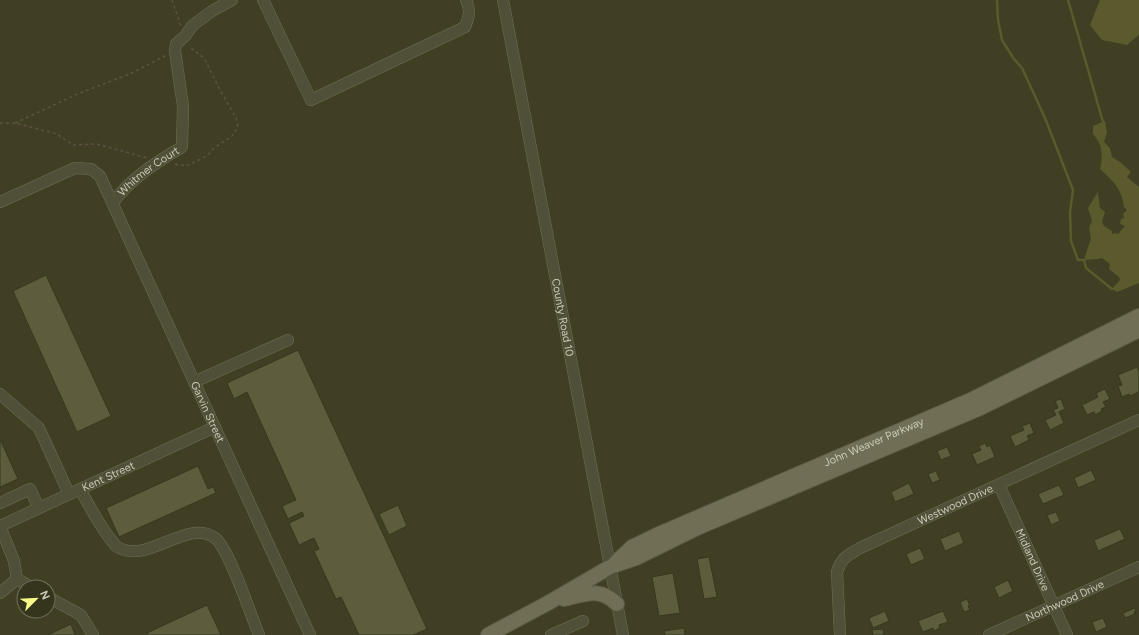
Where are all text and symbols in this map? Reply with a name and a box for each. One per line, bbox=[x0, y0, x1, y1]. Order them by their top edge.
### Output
street label: Whitmer Court bbox=[115, 144, 181, 198]
street label: County Road 10 bbox=[549, 277, 577, 357]
street label: Garvin Street bbox=[188, 379, 227, 444]
street label: John Weaver Parkway bbox=[822, 414, 926, 469]
street label: Kent Street bbox=[80, 459, 136, 494]
street label: Westwood Drive bbox=[915, 482, 995, 527]
street label: Midland Drive bbox=[1013, 526, 1053, 593]
street label: Northwood Drive bbox=[1023, 577, 1106, 624]
north arrow bbox=[16, 579, 56, 619]
text: N bbox=[37, 589, 52, 602]

